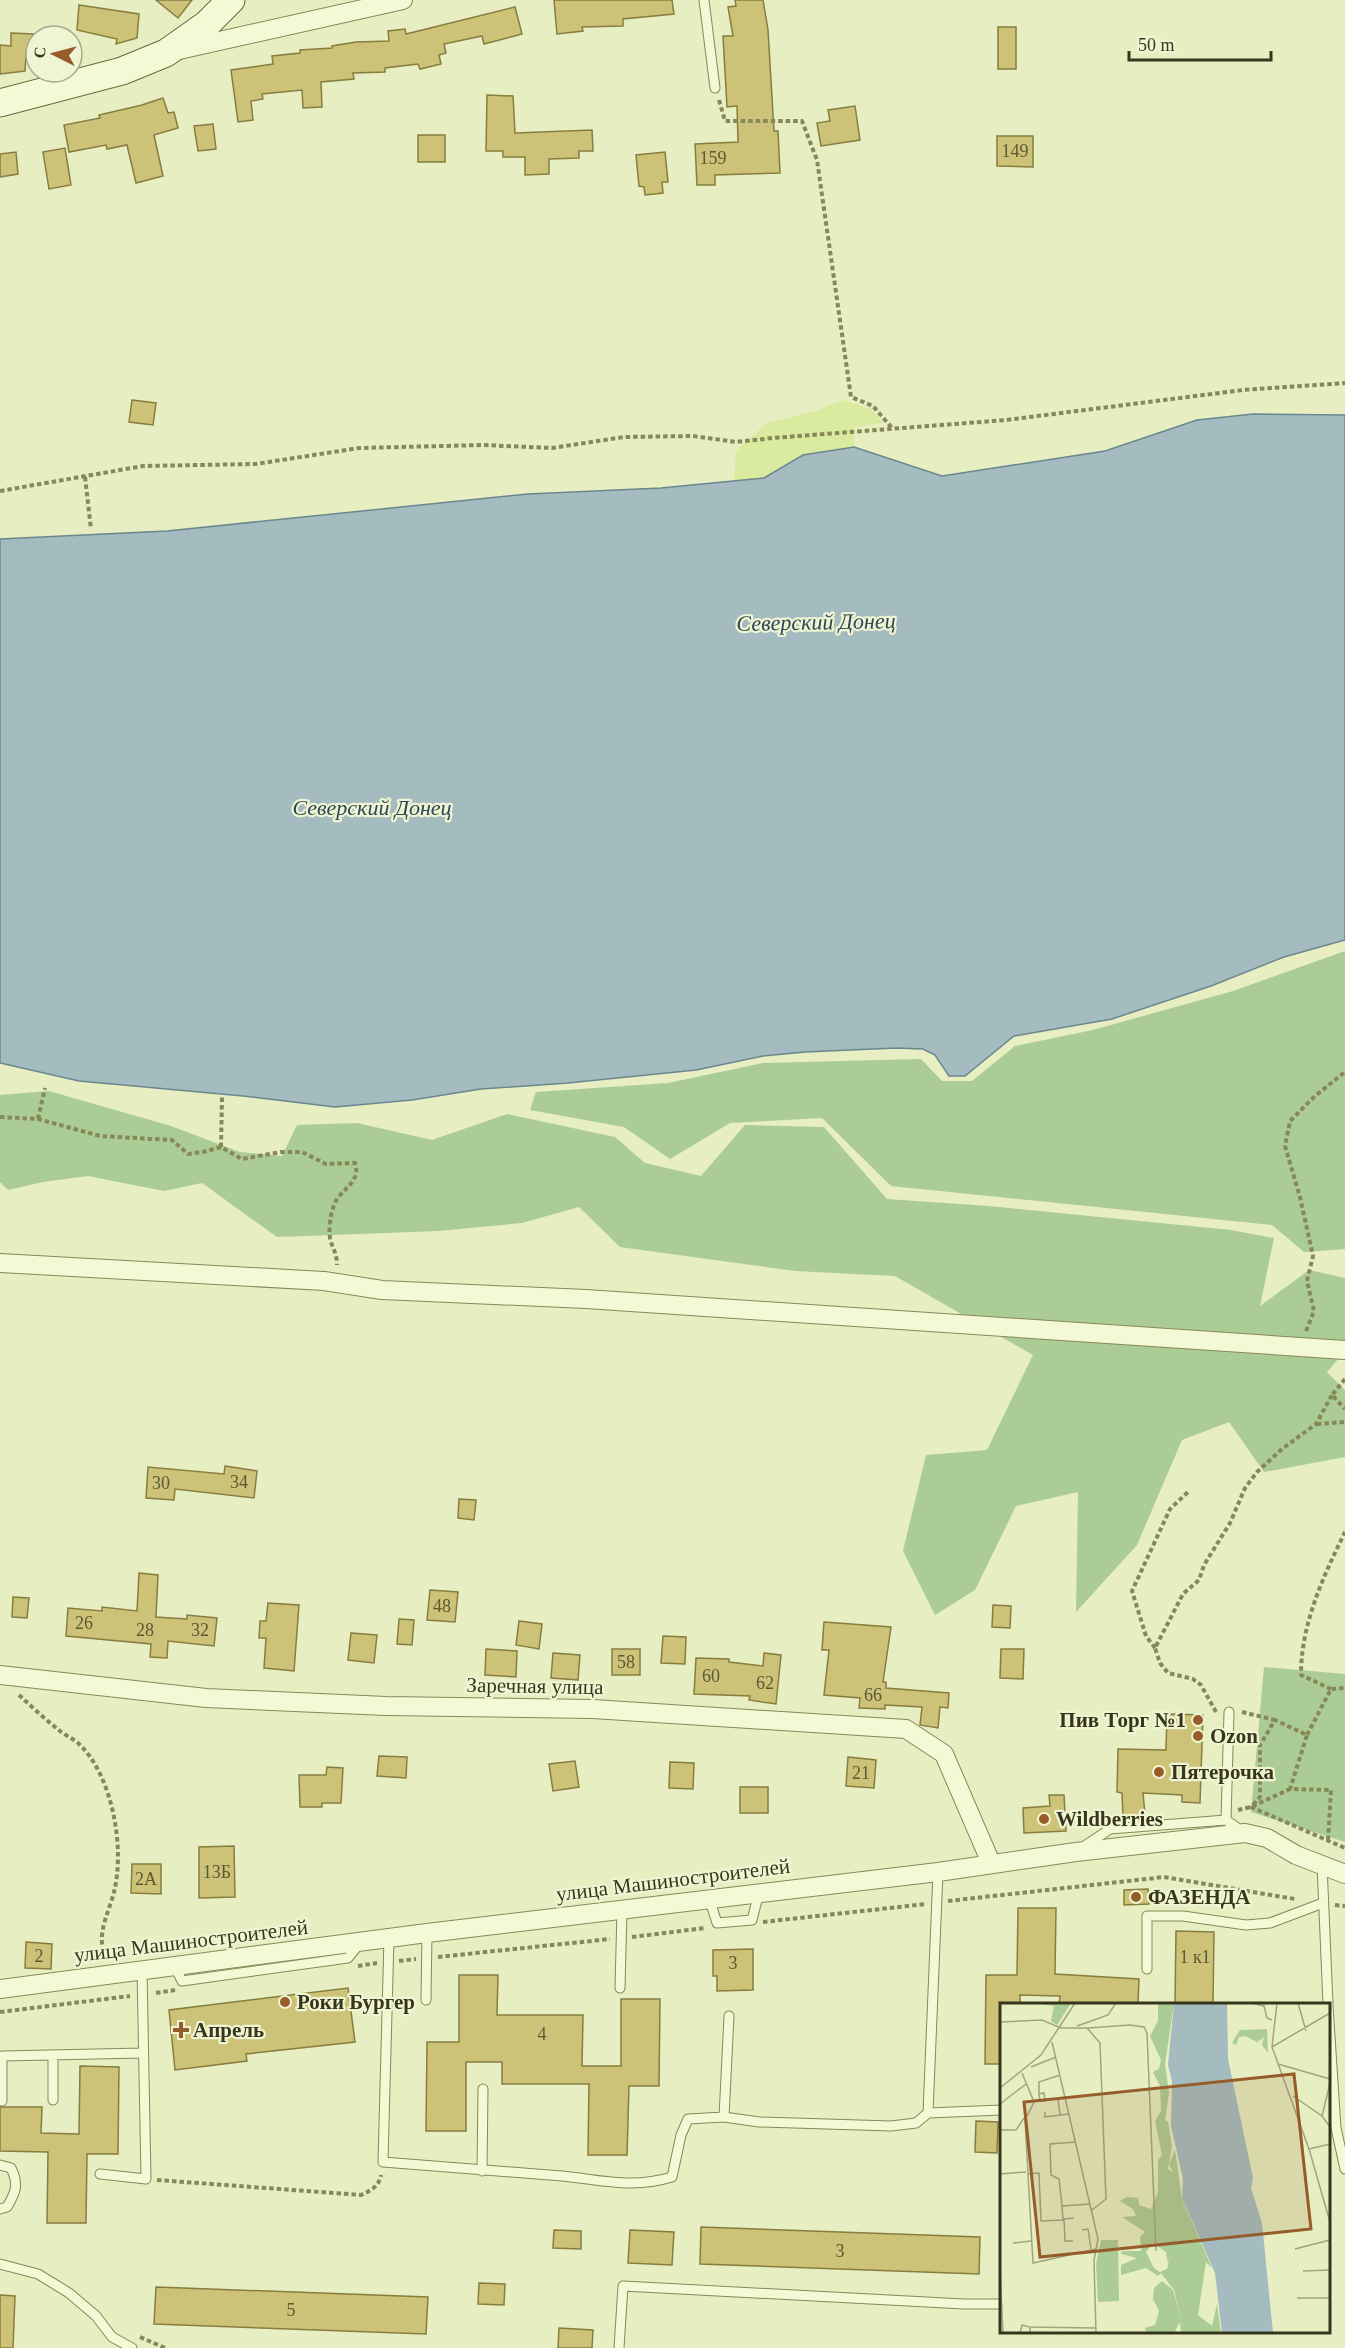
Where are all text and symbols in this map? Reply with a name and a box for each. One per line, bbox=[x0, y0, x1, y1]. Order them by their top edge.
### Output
north arrow bbox=[24, 24, 84, 84]
scale bar bbox=[1129, 24, 1272, 62]
text: 50 m bbox=[1138, 35, 1175, 55]
text: С bbox=[31, 46, 49, 59]
house number: 149 bbox=[1002, 141, 1029, 161]
house number: 159 bbox=[700, 148, 727, 168]
water label: Северский Донец bbox=[736, 608, 896, 636]
water label: Северский Донец bbox=[292, 795, 452, 820]
house number: 34 bbox=[230, 1472, 248, 1492]
house number: 30 bbox=[152, 1473, 170, 1493]
house number: 48 bbox=[433, 1596, 451, 1616]
house number: 26 bbox=[75, 1613, 93, 1633]
house number: 28 bbox=[136, 1620, 154, 1640]
house number: 32 bbox=[191, 1620, 209, 1640]
house number: 58 bbox=[617, 1652, 635, 1672]
house number: 60 bbox=[702, 1666, 720, 1686]
street label: Заречная улица bbox=[466, 1673, 604, 1699]
house number: 62 bbox=[756, 1673, 774, 1693]
house number: 66 bbox=[864, 1685, 882, 1705]
place label: Пив Торг №1 bbox=[1059, 1708, 1186, 1732]
marker: Пив Торг №1 bbox=[1191, 1713, 1205, 1727]
place label: Ozon bbox=[1210, 1724, 1258, 1748]
marker: Ozon bbox=[1191, 1729, 1205, 1743]
place label: Пятерочка bbox=[1171, 1760, 1275, 1784]
house number: 21 bbox=[852, 1763, 870, 1783]
marker: Пятерочка bbox=[1152, 1765, 1166, 1779]
place label: Wildberries bbox=[1056, 1807, 1163, 1831]
marker: Wildberries bbox=[1037, 1812, 1051, 1826]
street label: улица Машиностроителей bbox=[555, 1854, 791, 1906]
house number: 13Б bbox=[203, 1862, 231, 1882]
house number: 2А bbox=[135, 1869, 157, 1889]
place label: ФАЗЕНДА bbox=[1148, 1885, 1251, 1909]
marker: ФАЗЕНДА bbox=[1129, 1890, 1143, 1904]
street label: улица Машиностроителей bbox=[73, 1915, 309, 1967]
house number: 2 bbox=[35, 1946, 44, 1966]
house number: 1 к1 bbox=[1179, 1947, 1211, 1967]
house number: 3 bbox=[729, 1953, 738, 1973]
place label: Роки Бургер bbox=[297, 1990, 415, 2014]
marker: Роки Бургер bbox=[278, 1995, 292, 2009]
inset map bbox=[1000, 2003, 1330, 2333]
place label: Апрель bbox=[193, 2018, 264, 2042]
marker: Апрель bbox=[174, 2023, 188, 2037]
house number: 4 bbox=[538, 2024, 547, 2044]
house number: 3 bbox=[836, 2241, 845, 2261]
house number: 5 bbox=[287, 2300, 296, 2320]

